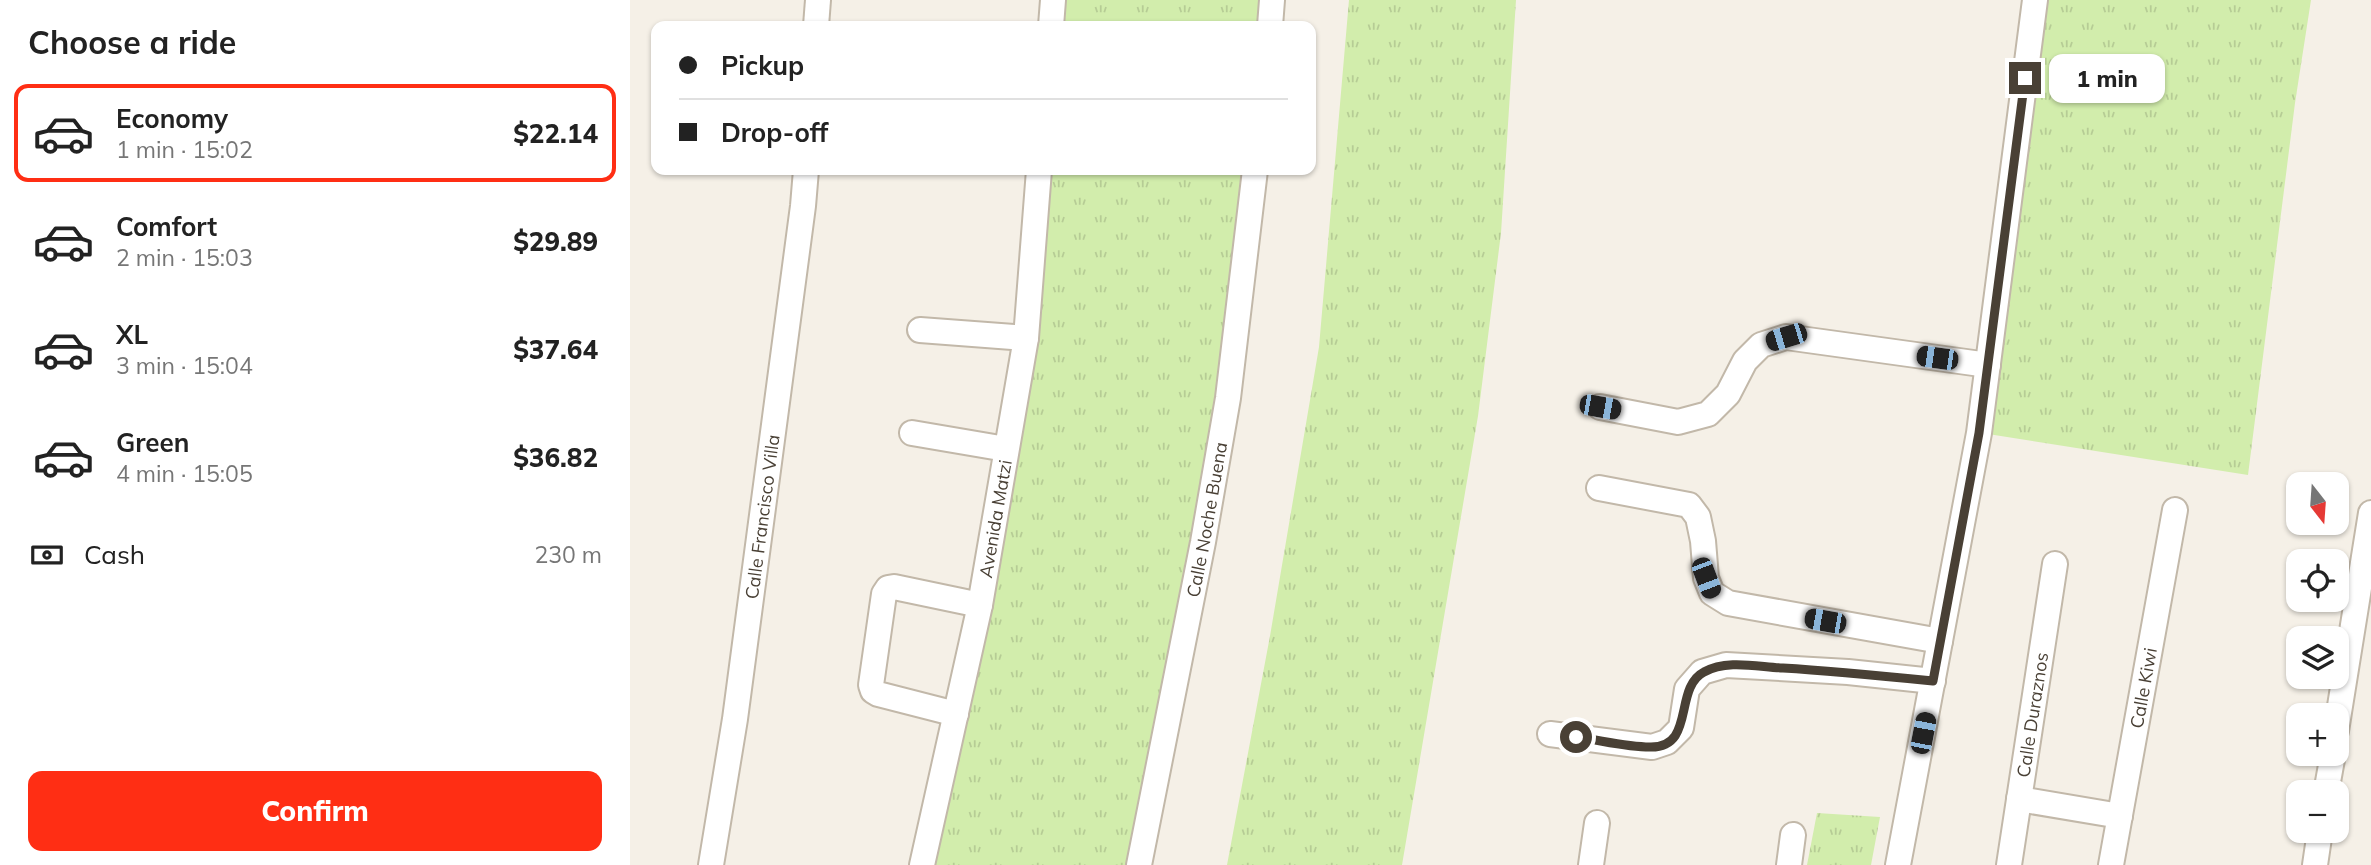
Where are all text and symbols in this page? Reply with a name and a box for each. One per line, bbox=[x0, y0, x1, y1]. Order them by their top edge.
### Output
text: Choose a ride bbox=[28, 22, 236, 62]
text: Pickup bbox=[721, 49, 804, 82]
callout: 1 min bbox=[2050, 54, 2165, 102]
route end bbox=[2009, 62, 2041, 94]
text: 1 min bbox=[2076, 64, 2138, 93]
icon: car bbox=[32, 102, 95, 165]
text: Economy bbox=[116, 102, 228, 135]
text: Drop-off bbox=[721, 116, 828, 149]
text: $22.14 bbox=[513, 117, 598, 150]
text: 1 min · 15:02 bbox=[116, 135, 253, 164]
icon: car bbox=[32, 210, 95, 273]
text: Comfort bbox=[116, 210, 217, 243]
text: $29.89 bbox=[513, 225, 598, 258]
text: 2 min · 15:03 bbox=[116, 243, 253, 272]
icon: car bbox=[32, 318, 95, 381]
text: XL bbox=[116, 318, 148, 351]
car bbox=[1763, 321, 1810, 353]
text: $37.64 bbox=[513, 333, 598, 366]
car bbox=[1915, 345, 1960, 371]
text: 3 min · 15:04 bbox=[116, 351, 253, 380]
car bbox=[1578, 393, 1623, 421]
icon: car bbox=[32, 426, 95, 489]
text: Green bbox=[116, 426, 189, 459]
street label: Calle Francisco Villa bbox=[740, 433, 784, 600]
street label: Calle Noche Buena bbox=[1181, 440, 1232, 599]
text: $36.82 bbox=[513, 441, 598, 474]
street label: Avenida Matzi bbox=[973, 458, 1016, 579]
text: 4 min · 15:05 bbox=[116, 459, 253, 488]
north arrow bbox=[2286, 472, 2348, 536]
map controls bbox=[2286, 472, 2349, 843]
icon: cash bbox=[28, 536, 66, 574]
text: Cash bbox=[84, 538, 145, 571]
text: 230 m bbox=[534, 540, 602, 569]
button: locate bbox=[2286, 549, 2349, 612]
car bbox=[1689, 555, 1724, 601]
car bbox=[1803, 607, 1848, 635]
button: layers bbox=[2286, 626, 2349, 689]
street label: Calle Kiwi bbox=[2124, 646, 2161, 730]
street label: Calle Duraznos bbox=[2011, 651, 2053, 779]
button: + bbox=[2286, 703, 2349, 766]
car bbox=[1909, 710, 1938, 756]
route start bbox=[1560, 721, 1592, 753]
button: Confirm bbox=[28, 771, 602, 851]
button: − bbox=[2286, 780, 2349, 843]

